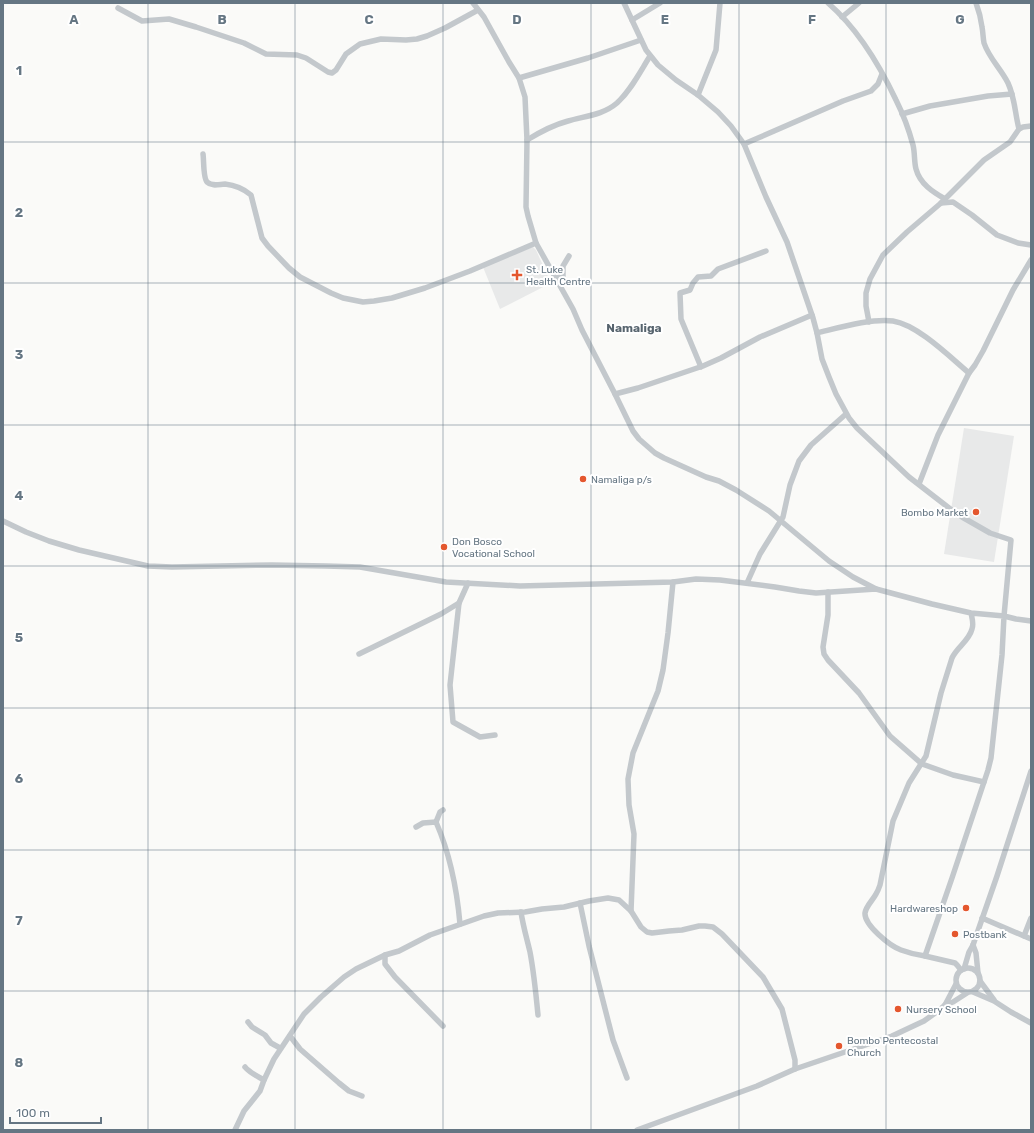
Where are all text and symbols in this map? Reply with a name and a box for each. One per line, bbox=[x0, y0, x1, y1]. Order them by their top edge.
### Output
text: A bbox=[69, 12, 79, 27]
text: B bbox=[217, 12, 227, 27]
text: C bbox=[364, 12, 374, 27]
text: D bbox=[512, 12, 522, 27]
text: E bbox=[661, 12, 669, 27]
text: F bbox=[808, 12, 816, 27]
text: G bbox=[955, 12, 965, 27]
text: 1 bbox=[16, 63, 22, 78]
text: 2 bbox=[15, 205, 23, 220]
place label: St. Luke Health Centre bbox=[526, 264, 591, 288]
marker: St. Luke Health Centre bbox=[511, 269, 523, 281]
district label: Namaliga bbox=[606, 321, 662, 335]
text: 3 bbox=[15, 347, 24, 362]
marker: Namaliga p/s bbox=[578, 474, 588, 484]
place label: Namaliga p/s bbox=[591, 474, 652, 486]
text: 4 bbox=[15, 488, 24, 503]
place label: Bombo Market bbox=[901, 507, 968, 519]
marker: Bombo Market bbox=[971, 507, 981, 517]
place label: Don Bosco Vocational School bbox=[452, 536, 535, 560]
marker: Don Bosco Vocational School bbox=[439, 542, 449, 552]
text: 5 bbox=[15, 630, 23, 645]
text: 6 bbox=[15, 771, 24, 786]
place label: Hardwareshop bbox=[890, 903, 958, 915]
marker: Hardwareshop bbox=[961, 903, 971, 913]
text: 7 bbox=[15, 913, 23, 928]
marker: Postbank bbox=[950, 929, 960, 939]
place label: Postbank bbox=[963, 929, 1008, 941]
marker: Nursery School bbox=[893, 1004, 903, 1014]
place label: Nursery School bbox=[906, 1004, 977, 1016]
place label: Bombo Pentecostal Church bbox=[847, 1035, 938, 1059]
marker: Bombo Pentecostal Church bbox=[834, 1041, 844, 1051]
text: 8 bbox=[15, 1055, 24, 1070]
scale bar bbox=[10, 1099, 101, 1125]
text: 100 m bbox=[16, 1106, 50, 1120]

